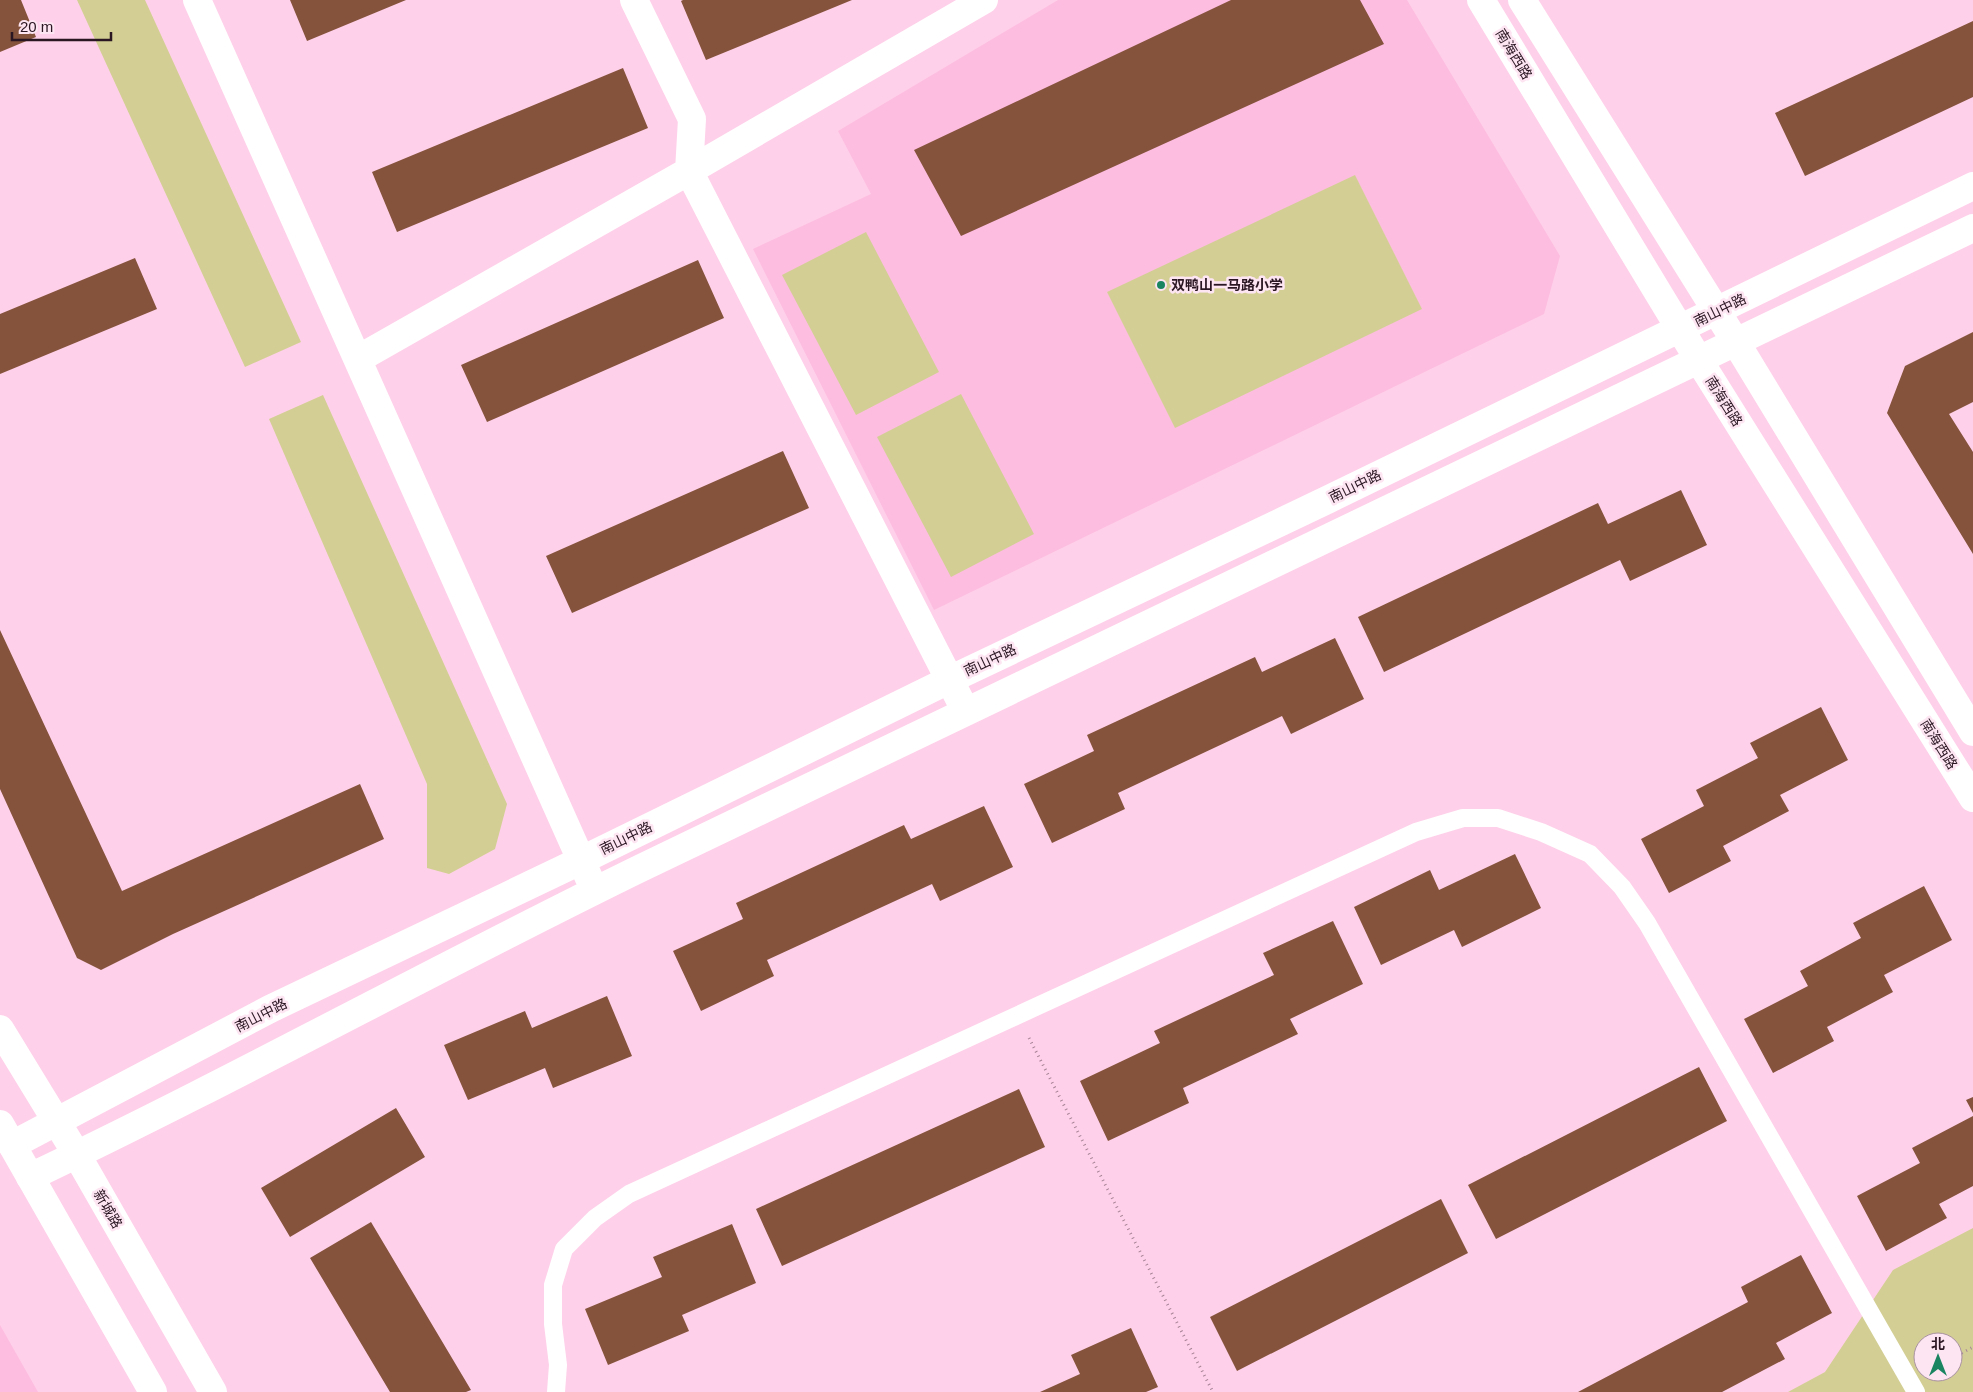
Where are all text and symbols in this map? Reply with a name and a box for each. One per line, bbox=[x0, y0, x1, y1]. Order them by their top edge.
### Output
scale bar bbox=[12, 10, 111, 42]
text: 20 m bbox=[20, 18, 53, 35]
street label: 南海西路 bbox=[1493, 26, 1535, 82]
place label: 双鸭山一马路小学 bbox=[1171, 277, 1283, 293]
marker: 双鸭山一马路小学 bbox=[1155, 279, 1167, 291]
street label: 南山中路 bbox=[1691, 291, 1749, 329]
street label: 南海西路 bbox=[1702, 373, 1746, 429]
street label: 南山中路 bbox=[1326, 467, 1384, 505]
street label: 南山中路 bbox=[961, 641, 1019, 679]
street label: 南海西路 bbox=[1917, 716, 1961, 772]
street label: 南山中路 bbox=[597, 819, 655, 857]
street label: 南山中路 bbox=[232, 995, 290, 1035]
street label: 新城路 bbox=[91, 1187, 125, 1231]
north arrow bbox=[1913, 1332, 1963, 1382]
text: 北 bbox=[1931, 1336, 1945, 1352]

